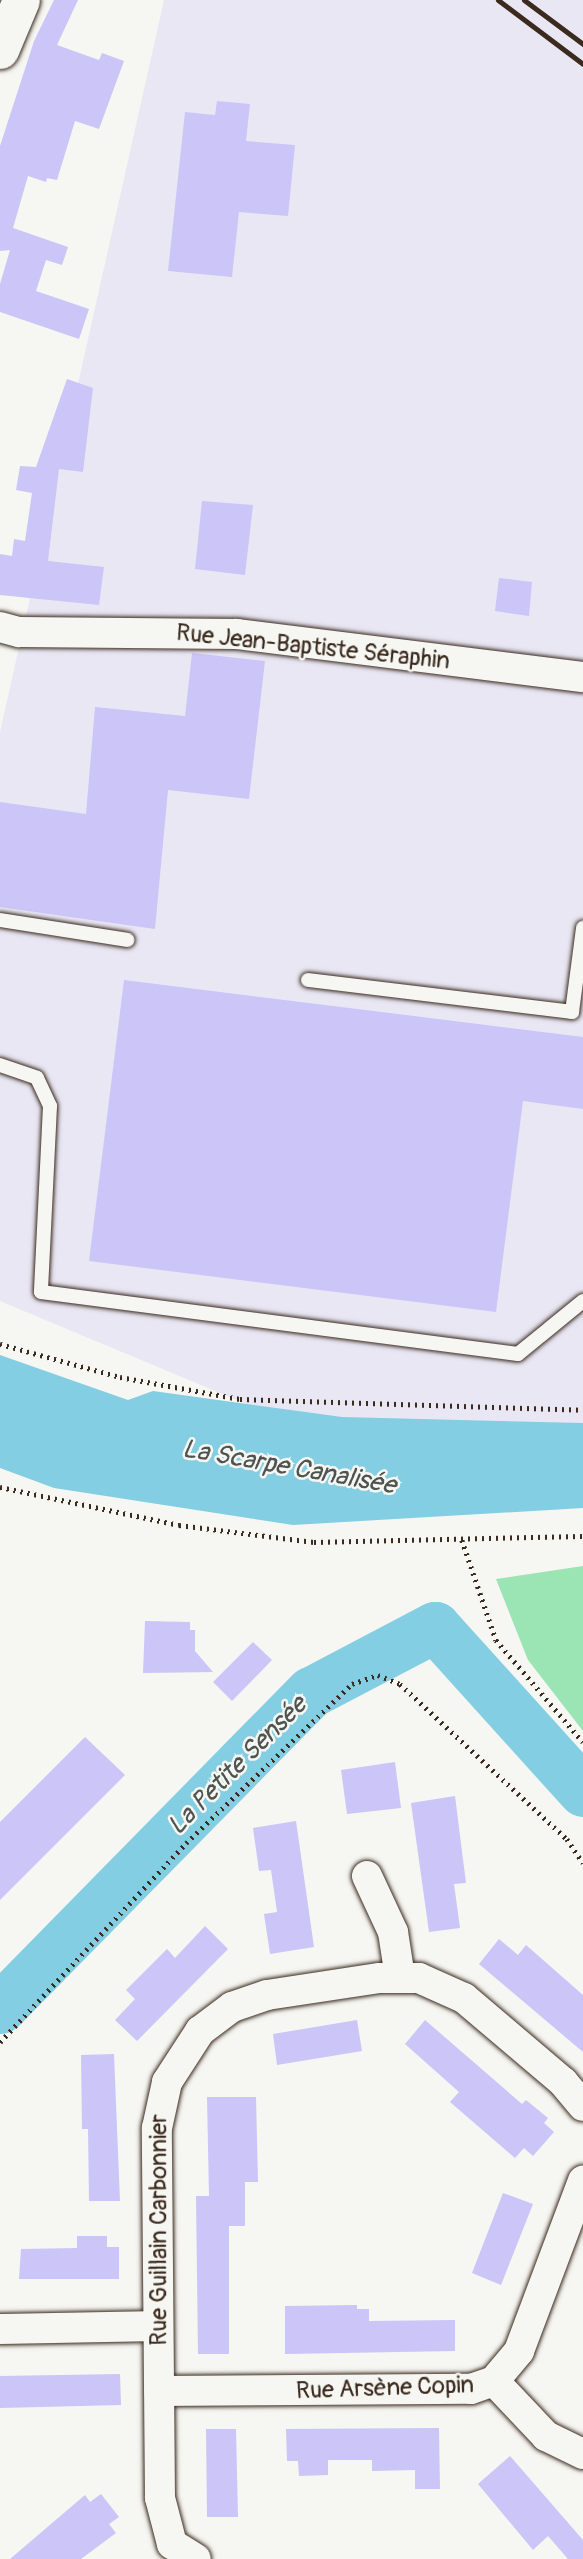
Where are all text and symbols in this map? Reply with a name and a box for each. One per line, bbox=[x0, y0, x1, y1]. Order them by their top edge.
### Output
street label: Rue Jean-Baptiste Séraphin bbox=[175, 618, 451, 676]
water label: La Scarpe Canalisée bbox=[180, 1434, 398, 1502]
water label: La Petite Sensée bbox=[162, 1690, 314, 1842]
street label: Rue Guillain Carbonnier bbox=[145, 2114, 173, 2346]
street label: Rue Arsène Copin bbox=[295, 2370, 475, 2406]

